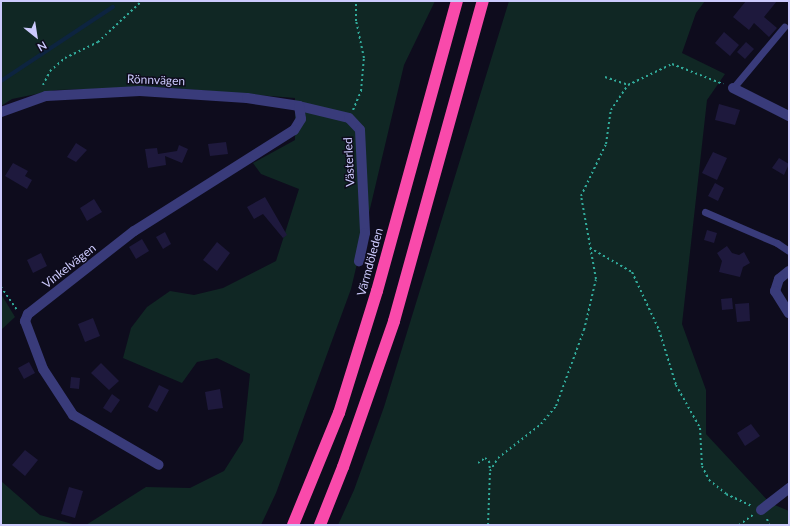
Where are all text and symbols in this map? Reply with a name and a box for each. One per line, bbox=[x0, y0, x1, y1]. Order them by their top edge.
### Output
north arrow bbox=[16, 16, 56, 56]
text: N bbox=[35, 39, 49, 55]
street label: Rönnvägen bbox=[127, 72, 185, 88]
street label: Västerled bbox=[341, 137, 357, 187]
street label: Värmdöleden bbox=[354, 226, 386, 298]
street label: Vinkelvägen bbox=[39, 241, 99, 291]

